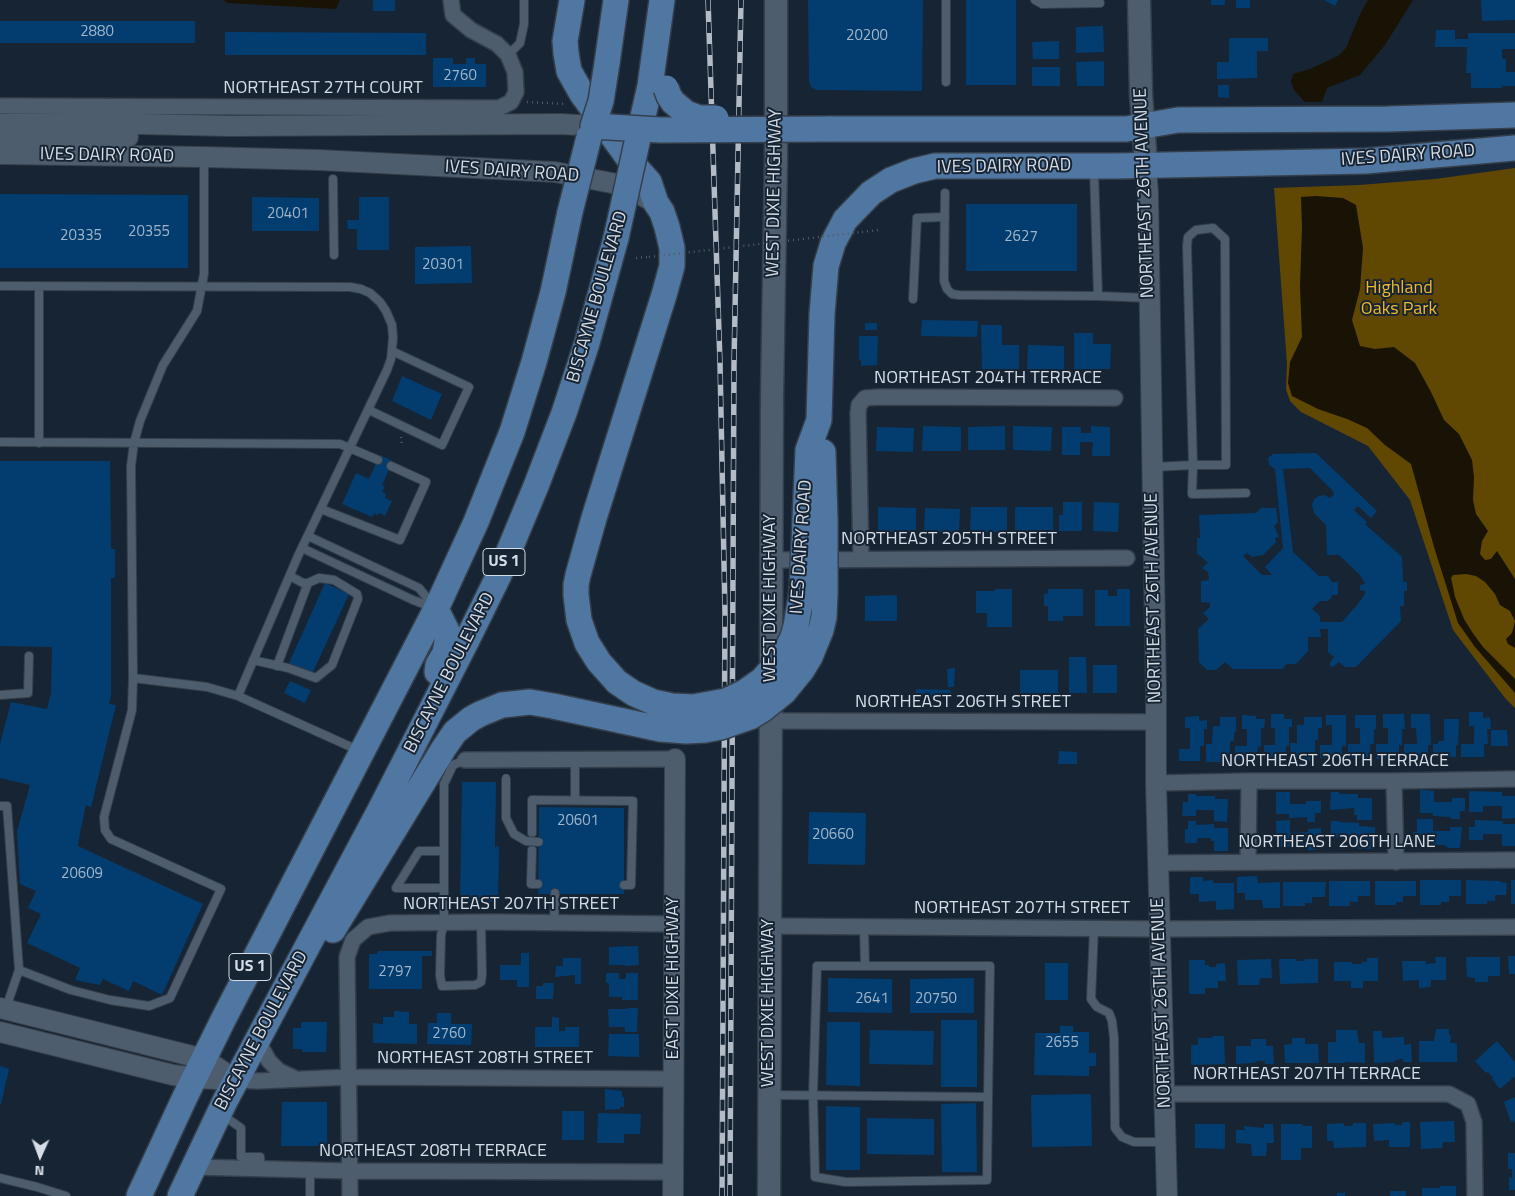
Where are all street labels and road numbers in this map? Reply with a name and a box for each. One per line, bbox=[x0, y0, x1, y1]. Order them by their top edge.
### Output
street label: NORTHEAST 27TH COURT bbox=[223, 78, 423, 100]
street label: NORTHEAST 26TH AVENUE bbox=[1131, 87, 1159, 299]
street label: WEST DIXIE HIGHWAY bbox=[763, 109, 787, 277]
street label: IVES DAIRY ROAD bbox=[1340, 141, 1476, 171]
street label: IVES DAIRY ROAD bbox=[40, 144, 174, 168]
street label: IVES DAIRY ROAD bbox=[937, 155, 1071, 179]
street label: IVES DAIRY ROAD bbox=[444, 157, 580, 187]
street label: BISCAYNE BOULEVARD bbox=[563, 209, 633, 385]
street label: NORTHEAST 204TH TERRACE bbox=[874, 368, 1102, 390]
street label: IVES DAIRY ROAD bbox=[787, 479, 817, 615]
street label: NORTHEAST 26TH AVENUE bbox=[1141, 493, 1167, 703]
street label: WEST DIXIE HIGHWAY bbox=[760, 514, 782, 682]
street label: NORTHEAST 205TH STREET bbox=[841, 529, 1057, 551]
road number: US 1 bbox=[483, 548, 525, 576]
street label: BISCAYNE BOULEVARD bbox=[400, 589, 500, 757]
street label: NORTHEAST 206TH STREET bbox=[855, 692, 1071, 714]
street label: NORTHEAST 206TH TERRACE bbox=[1221, 751, 1449, 773]
street label: NORTHEAST 206TH LANE bbox=[1238, 832, 1436, 854]
street label: NORTHEAST 207TH STREET bbox=[403, 894, 619, 916]
street label: EAST DIXIE HIGHWAY bbox=[663, 896, 685, 1060]
street label: NORTHEAST 26TH AVENUE bbox=[1148, 897, 1176, 1109]
street label: NORTHEAST 207TH STREET bbox=[914, 898, 1130, 920]
street label: WEST DIXIE HIGHWAY bbox=[758, 919, 780, 1087]
street label: BISCAYNE BOULEVARD bbox=[211, 948, 313, 1114]
road number: US 1 bbox=[229, 954, 271, 980]
street label: NORTHEAST 208TH STREET bbox=[377, 1048, 593, 1070]
street label: NORTHEAST 207TH TERRACE bbox=[1193, 1064, 1421, 1086]
street label: NORTHEAST 208TH TERRACE bbox=[319, 1141, 547, 1163]

